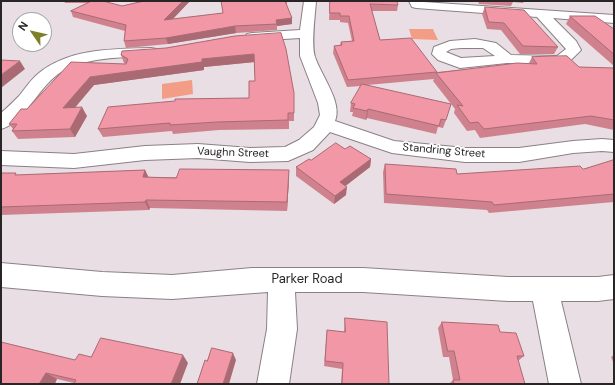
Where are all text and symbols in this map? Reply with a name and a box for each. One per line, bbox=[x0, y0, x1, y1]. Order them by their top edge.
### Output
north arrow bbox=[12, 12, 52, 52]
text: N bbox=[15, 19, 31, 33]
street label: Standring Street bbox=[402, 141, 486, 161]
street label: Vaughn Street bbox=[197, 145, 269, 161]
street label: Parker Road bbox=[271, 272, 343, 288]

